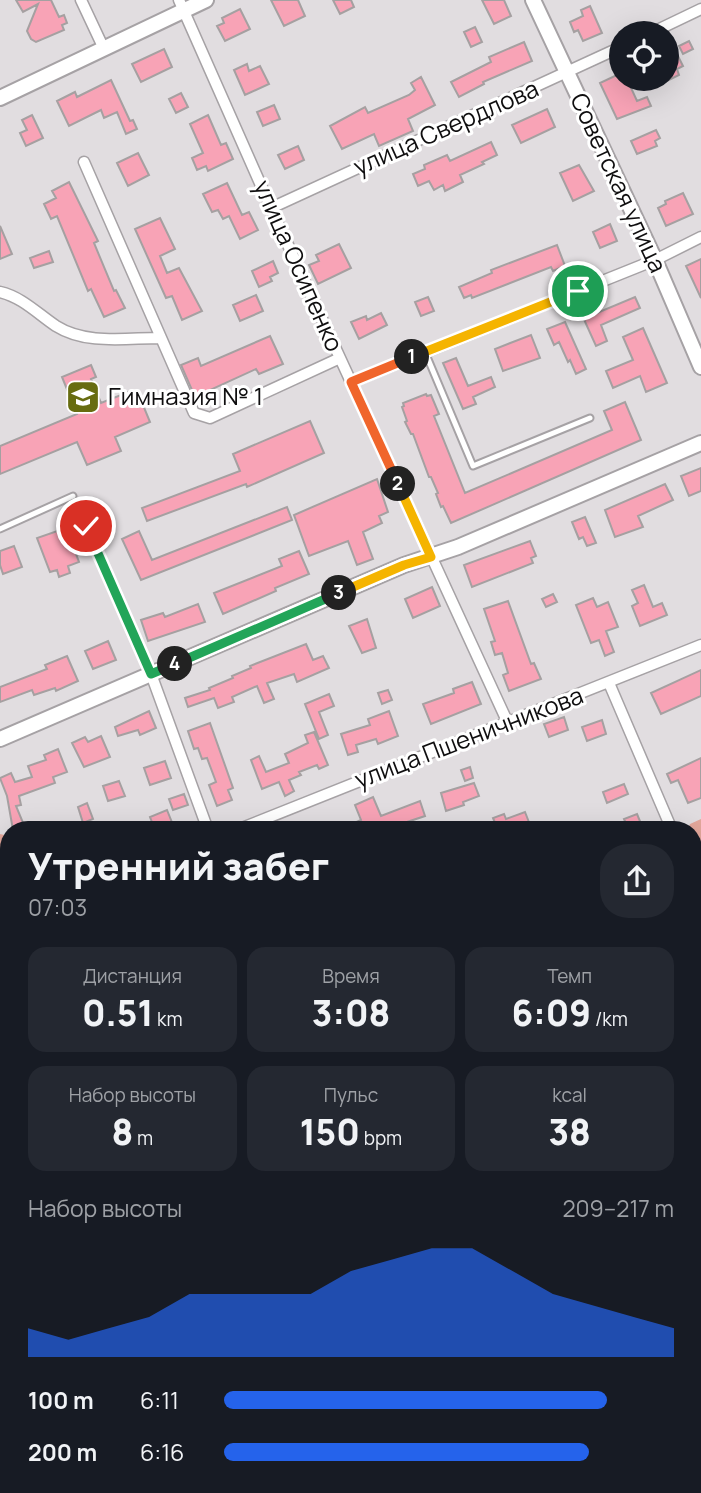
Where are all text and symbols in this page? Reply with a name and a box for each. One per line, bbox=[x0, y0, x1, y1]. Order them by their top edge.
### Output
map controls bbox=[609, 21, 679, 91]
button: locate bbox=[609, 21, 679, 91]
street label: улица Свердлова bbox=[348, 71, 543, 182]
street label: Советская улица bbox=[563, 87, 675, 277]
street label: улица Осипенко bbox=[247, 174, 352, 356]
pin bbox=[548, 261, 608, 321]
icon: arrive bbox=[559, 272, 597, 310]
pin: 1 bbox=[394, 340, 430, 374]
text: 1 bbox=[407, 343, 416, 369]
school or university icon: Гимназия № 1 bbox=[64, 378, 102, 416]
place label: Гимназия № 1 bbox=[108, 379, 263, 412]
pin: 2 bbox=[380, 466, 416, 502]
text: 2 bbox=[392, 470, 403, 496]
pin bbox=[56, 496, 116, 556]
icon: check bbox=[67, 507, 105, 545]
pin: 3 bbox=[322, 576, 356, 610]
text: 3 bbox=[333, 579, 344, 605]
pin: 4 bbox=[158, 646, 192, 682]
text: 4 bbox=[169, 650, 180, 676]
street label: улица Пшеничникова bbox=[349, 678, 587, 795]
text: Утренний забег bbox=[28, 839, 329, 891]
button: share bbox=[600, 844, 674, 918]
text: 07:03 bbox=[28, 891, 87, 923]
text: Дистанция bbox=[83, 963, 182, 989]
text: Время bbox=[322, 963, 380, 989]
text: Темп bbox=[547, 963, 592, 989]
text: 0.51 bbox=[82, 989, 153, 1037]
text: 3:08 bbox=[312, 989, 390, 1037]
text: 6:09 bbox=[512, 989, 591, 1037]
text: km bbox=[153, 1006, 183, 1032]
text: /km bbox=[591, 1006, 628, 1032]
text: Набор высоты bbox=[69, 1082, 196, 1108]
text: Пульс bbox=[324, 1082, 378, 1108]
text: kcal bbox=[552, 1082, 587, 1108]
text: 8 bbox=[111, 1108, 133, 1156]
text: 150 bbox=[300, 1108, 360, 1156]
text: 38 bbox=[548, 1108, 591, 1156]
text: m bbox=[133, 1125, 153, 1151]
text: bpm bbox=[360, 1125, 402, 1151]
text: Набор высоты bbox=[28, 1192, 182, 1224]
text: 209–217 m bbox=[562, 1192, 674, 1224]
text: 100 m bbox=[28, 1384, 94, 1416]
text: 6:11 bbox=[140, 1384, 179, 1416]
text: 200 m bbox=[28, 1436, 97, 1468]
text: 6:16 bbox=[140, 1436, 184, 1468]

